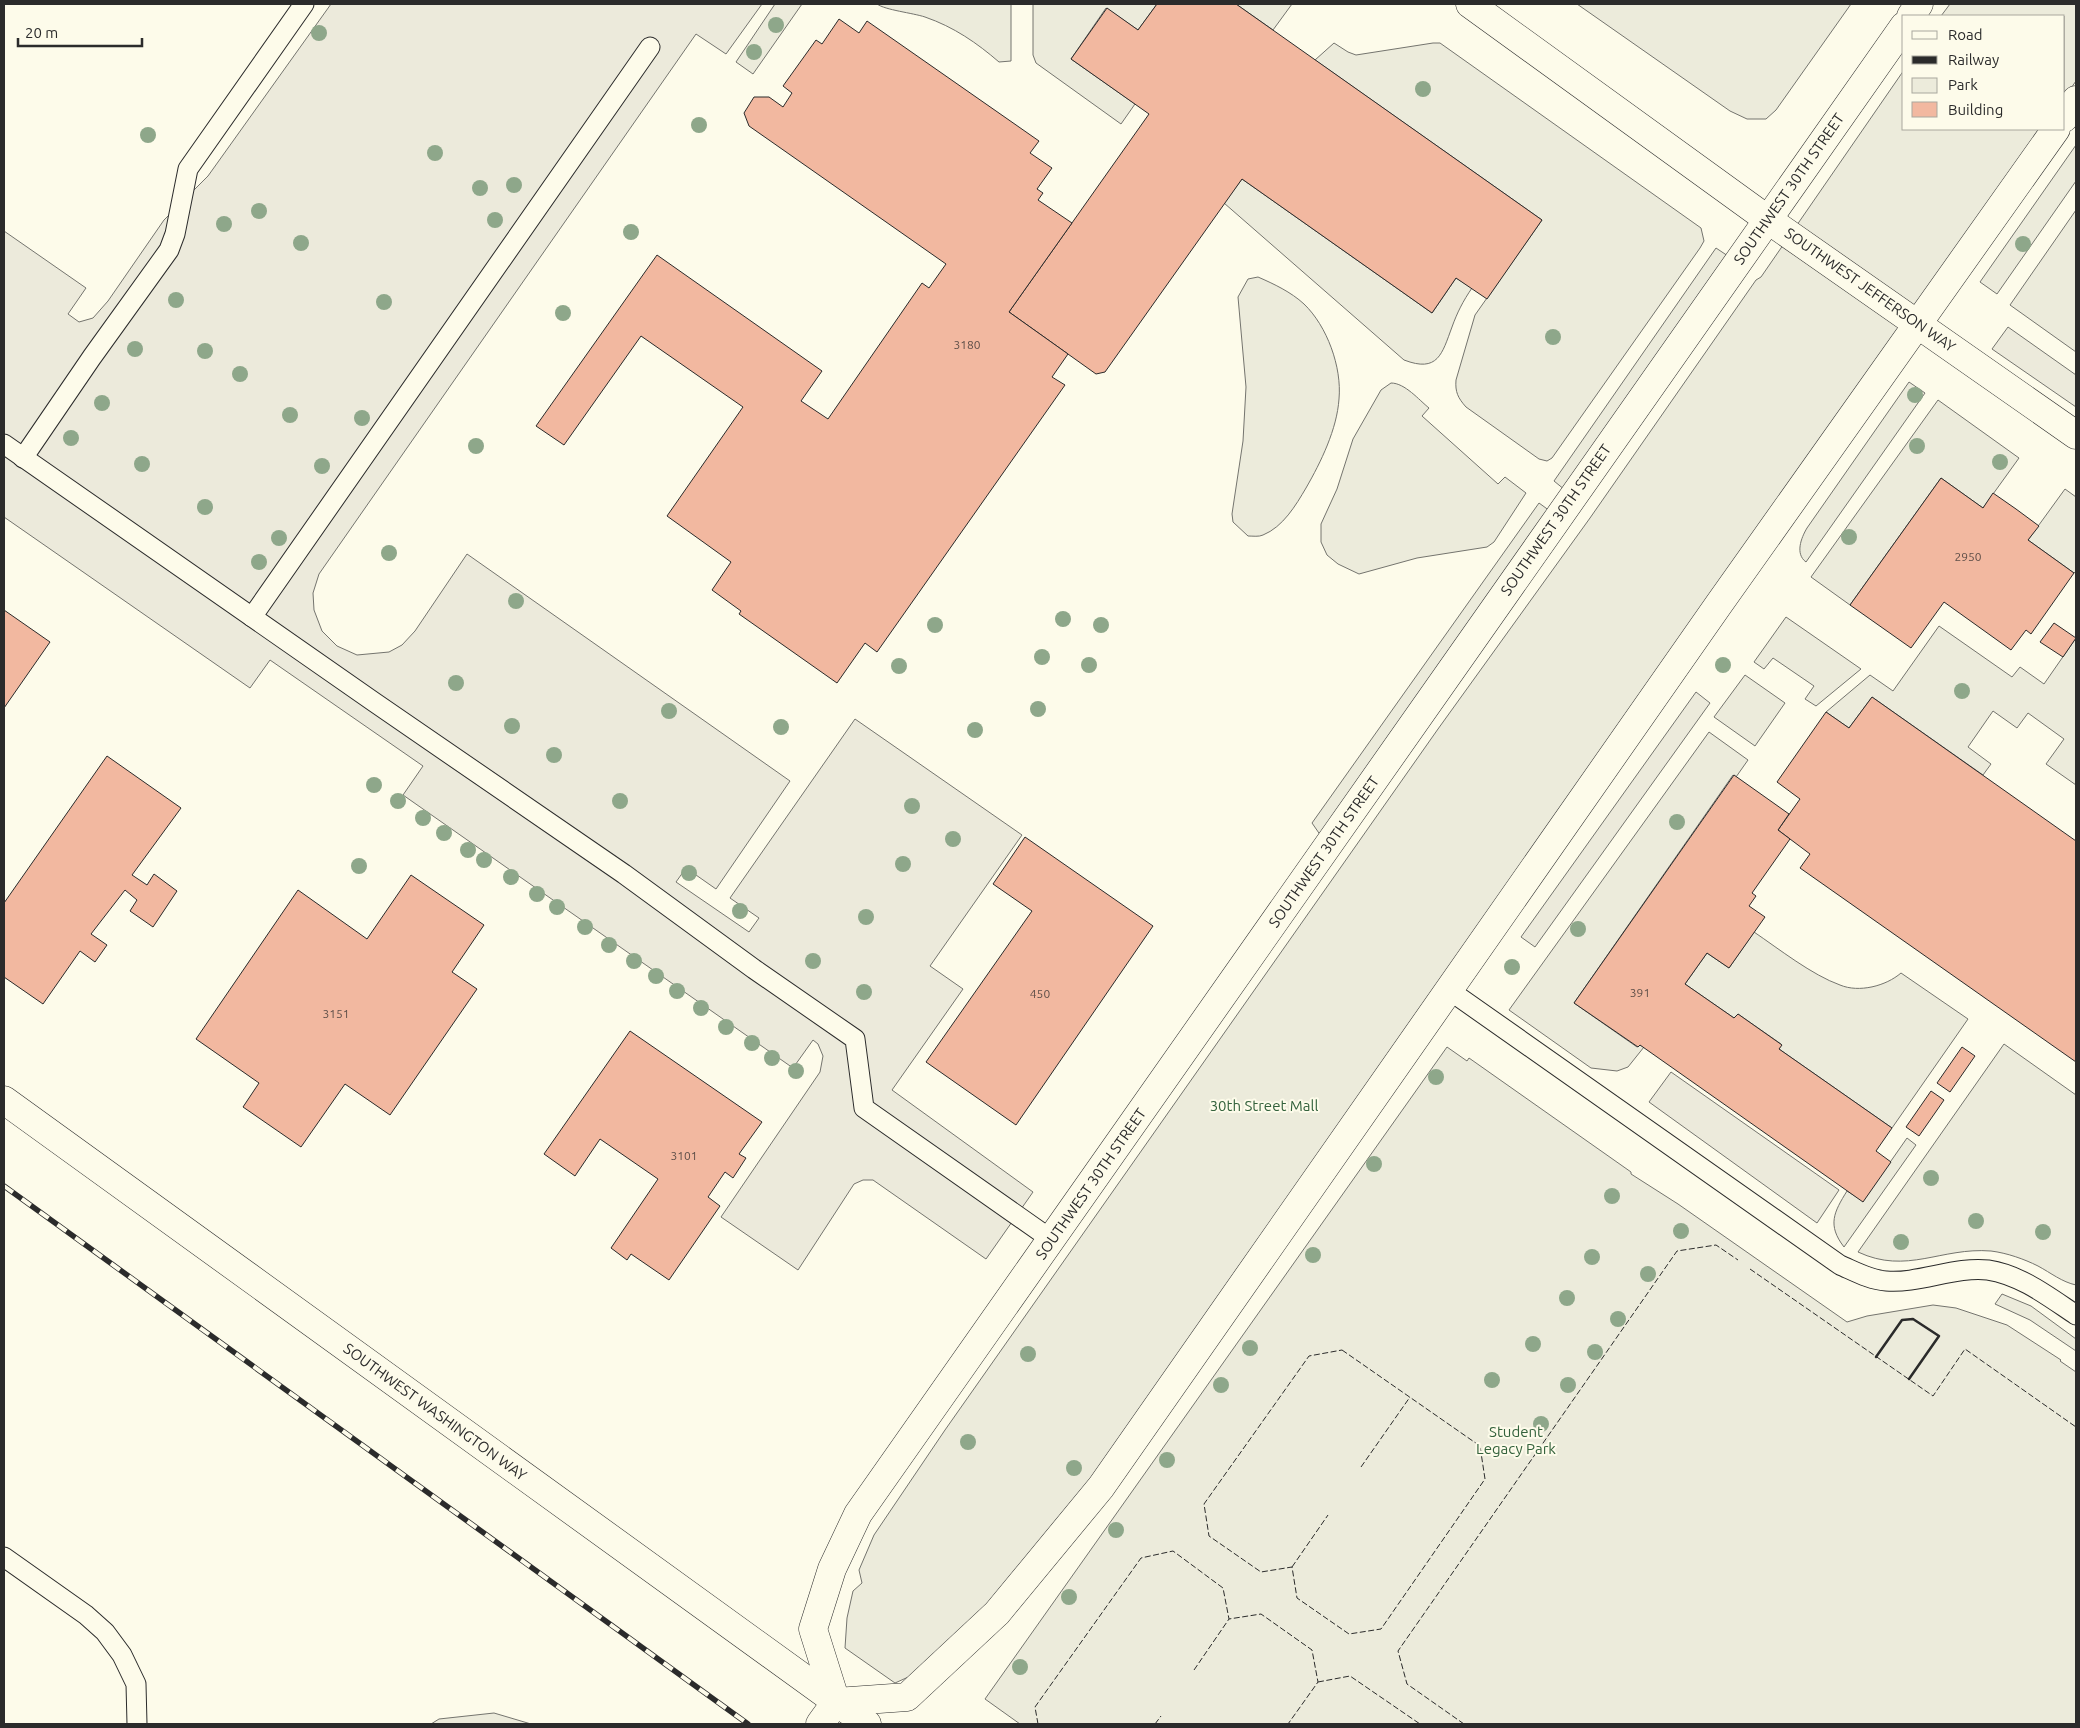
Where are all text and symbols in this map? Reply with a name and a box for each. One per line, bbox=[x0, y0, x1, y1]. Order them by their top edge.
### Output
scale bar bbox=[18, 15, 141, 47]
legend bbox=[1902, 15, 2065, 130]
text: 20 m bbox=[25, 24, 58, 41]
text: Road bbox=[1948, 26, 1983, 43]
text: Railway bbox=[1948, 51, 1999, 68]
text: Park bbox=[1948, 76, 1978, 93]
text: Building bbox=[1948, 101, 2003, 118]
street label: SOUTHWEST 30TH STREET bbox=[1730, 109, 1848, 267]
street label: SOUTHWEST JEFFERSON WAY bbox=[1782, 224, 1959, 355]
house number: 3180 bbox=[953, 338, 981, 351]
street label: SOUTHWEST 30TH STREET bbox=[1497, 440, 1615, 598]
house number: 2950 bbox=[1954, 550, 1982, 563]
street label: SOUTHWEST 30TH STREET bbox=[1265, 772, 1383, 930]
house number: 391 bbox=[1630, 986, 1650, 999]
house number: 450 bbox=[1030, 987, 1050, 1000]
house number: 3151 bbox=[322, 1007, 350, 1020]
park label: 30th Street Mall bbox=[1210, 1097, 1318, 1114]
street label: SOUTHWEST 30TH STREET bbox=[1032, 1104, 1150, 1262]
house number: 3101 bbox=[670, 1149, 698, 1162]
street label: SOUTHWEST WASHINGTON WAY bbox=[341, 1340, 530, 1484]
park label: Student Legacy Park bbox=[1476, 1423, 1556, 1457]

